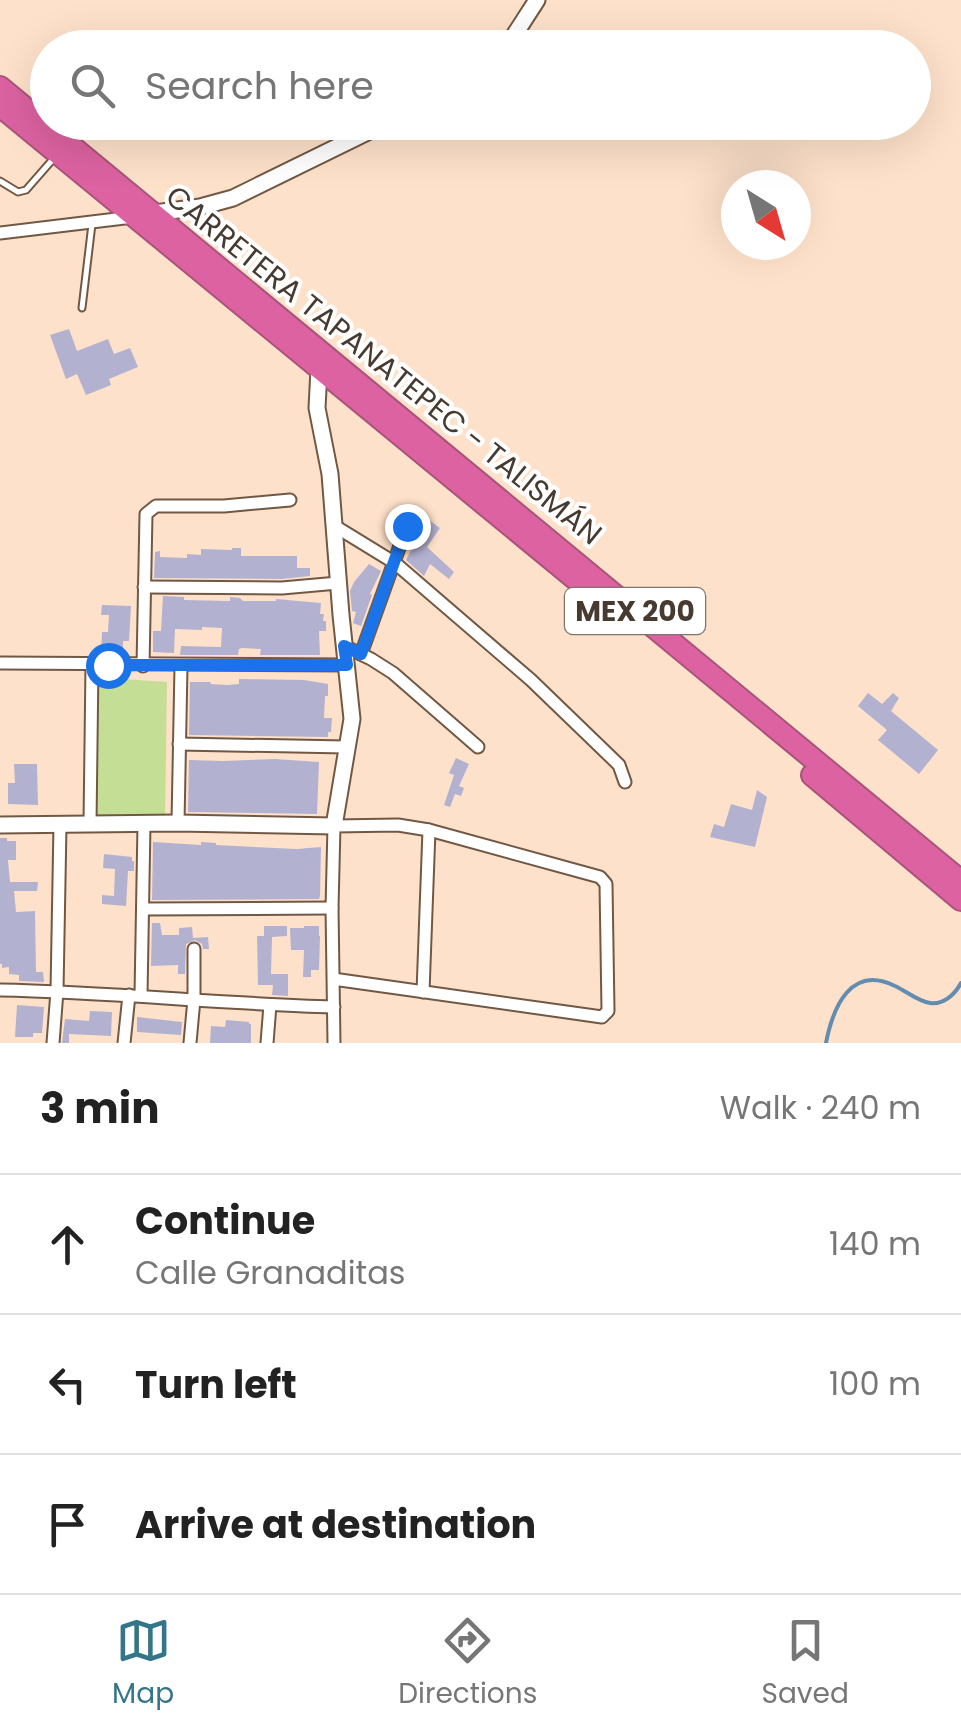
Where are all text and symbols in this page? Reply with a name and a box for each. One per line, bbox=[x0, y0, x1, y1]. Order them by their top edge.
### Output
search box bbox=[30, 30, 931, 140]
icon: search bbox=[65, 58, 120, 113]
text: Search here bbox=[145, 59, 374, 112]
north arrow bbox=[721, 170, 811, 260]
street label: CARRETERA TAPANATEPEC - TALISMÁN bbox=[157, 175, 611, 555]
route end bbox=[385, 504, 431, 550]
road number: MEX 200 bbox=[565, 588, 705, 634]
route start bbox=[86, 643, 132, 689]
text: 3 min bbox=[40, 1079, 160, 1138]
text: Walk · 240 m bbox=[720, 1085, 921, 1130]
text: Continue bbox=[135, 1194, 315, 1247]
icon: ahead bbox=[40, 1217, 95, 1272]
text: 140 m bbox=[829, 1221, 921, 1266]
text: Calle Granaditas bbox=[135, 1250, 406, 1295]
icon: left bbox=[40, 1357, 95, 1412]
text: Turn left bbox=[135, 1358, 297, 1411]
text: 100 m bbox=[829, 1361, 921, 1406]
icon: arrive bbox=[40, 1497, 95, 1552]
text: Arrive at destination bbox=[135, 1498, 536, 1551]
tab: Map bbox=[112, 1613, 174, 1715]
tab: Directions bbox=[398, 1613, 537, 1715]
tab: Saved bbox=[762, 1613, 849, 1715]

